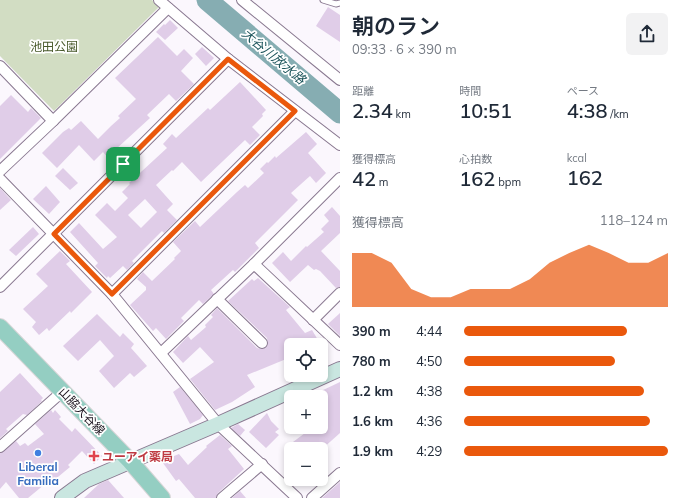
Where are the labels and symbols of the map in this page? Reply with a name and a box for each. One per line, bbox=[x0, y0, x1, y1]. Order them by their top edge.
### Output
water label: 大谷川放水路 bbox=[239, 25, 310, 88]
park label: 池田公園 bbox=[30, 39, 78, 54]
pin bbox=[106, 147, 140, 181]
street label: 山脇大谷線 bbox=[56, 384, 108, 438]
marker: Liberal Familia bbox=[33, 448, 43, 458]
place label: ユーアイ薬局 bbox=[102, 449, 173, 464]
marker: ユーアイ薬局 bbox=[89, 451, 99, 461]
place label: Liberal Familia bbox=[17, 459, 59, 488]

